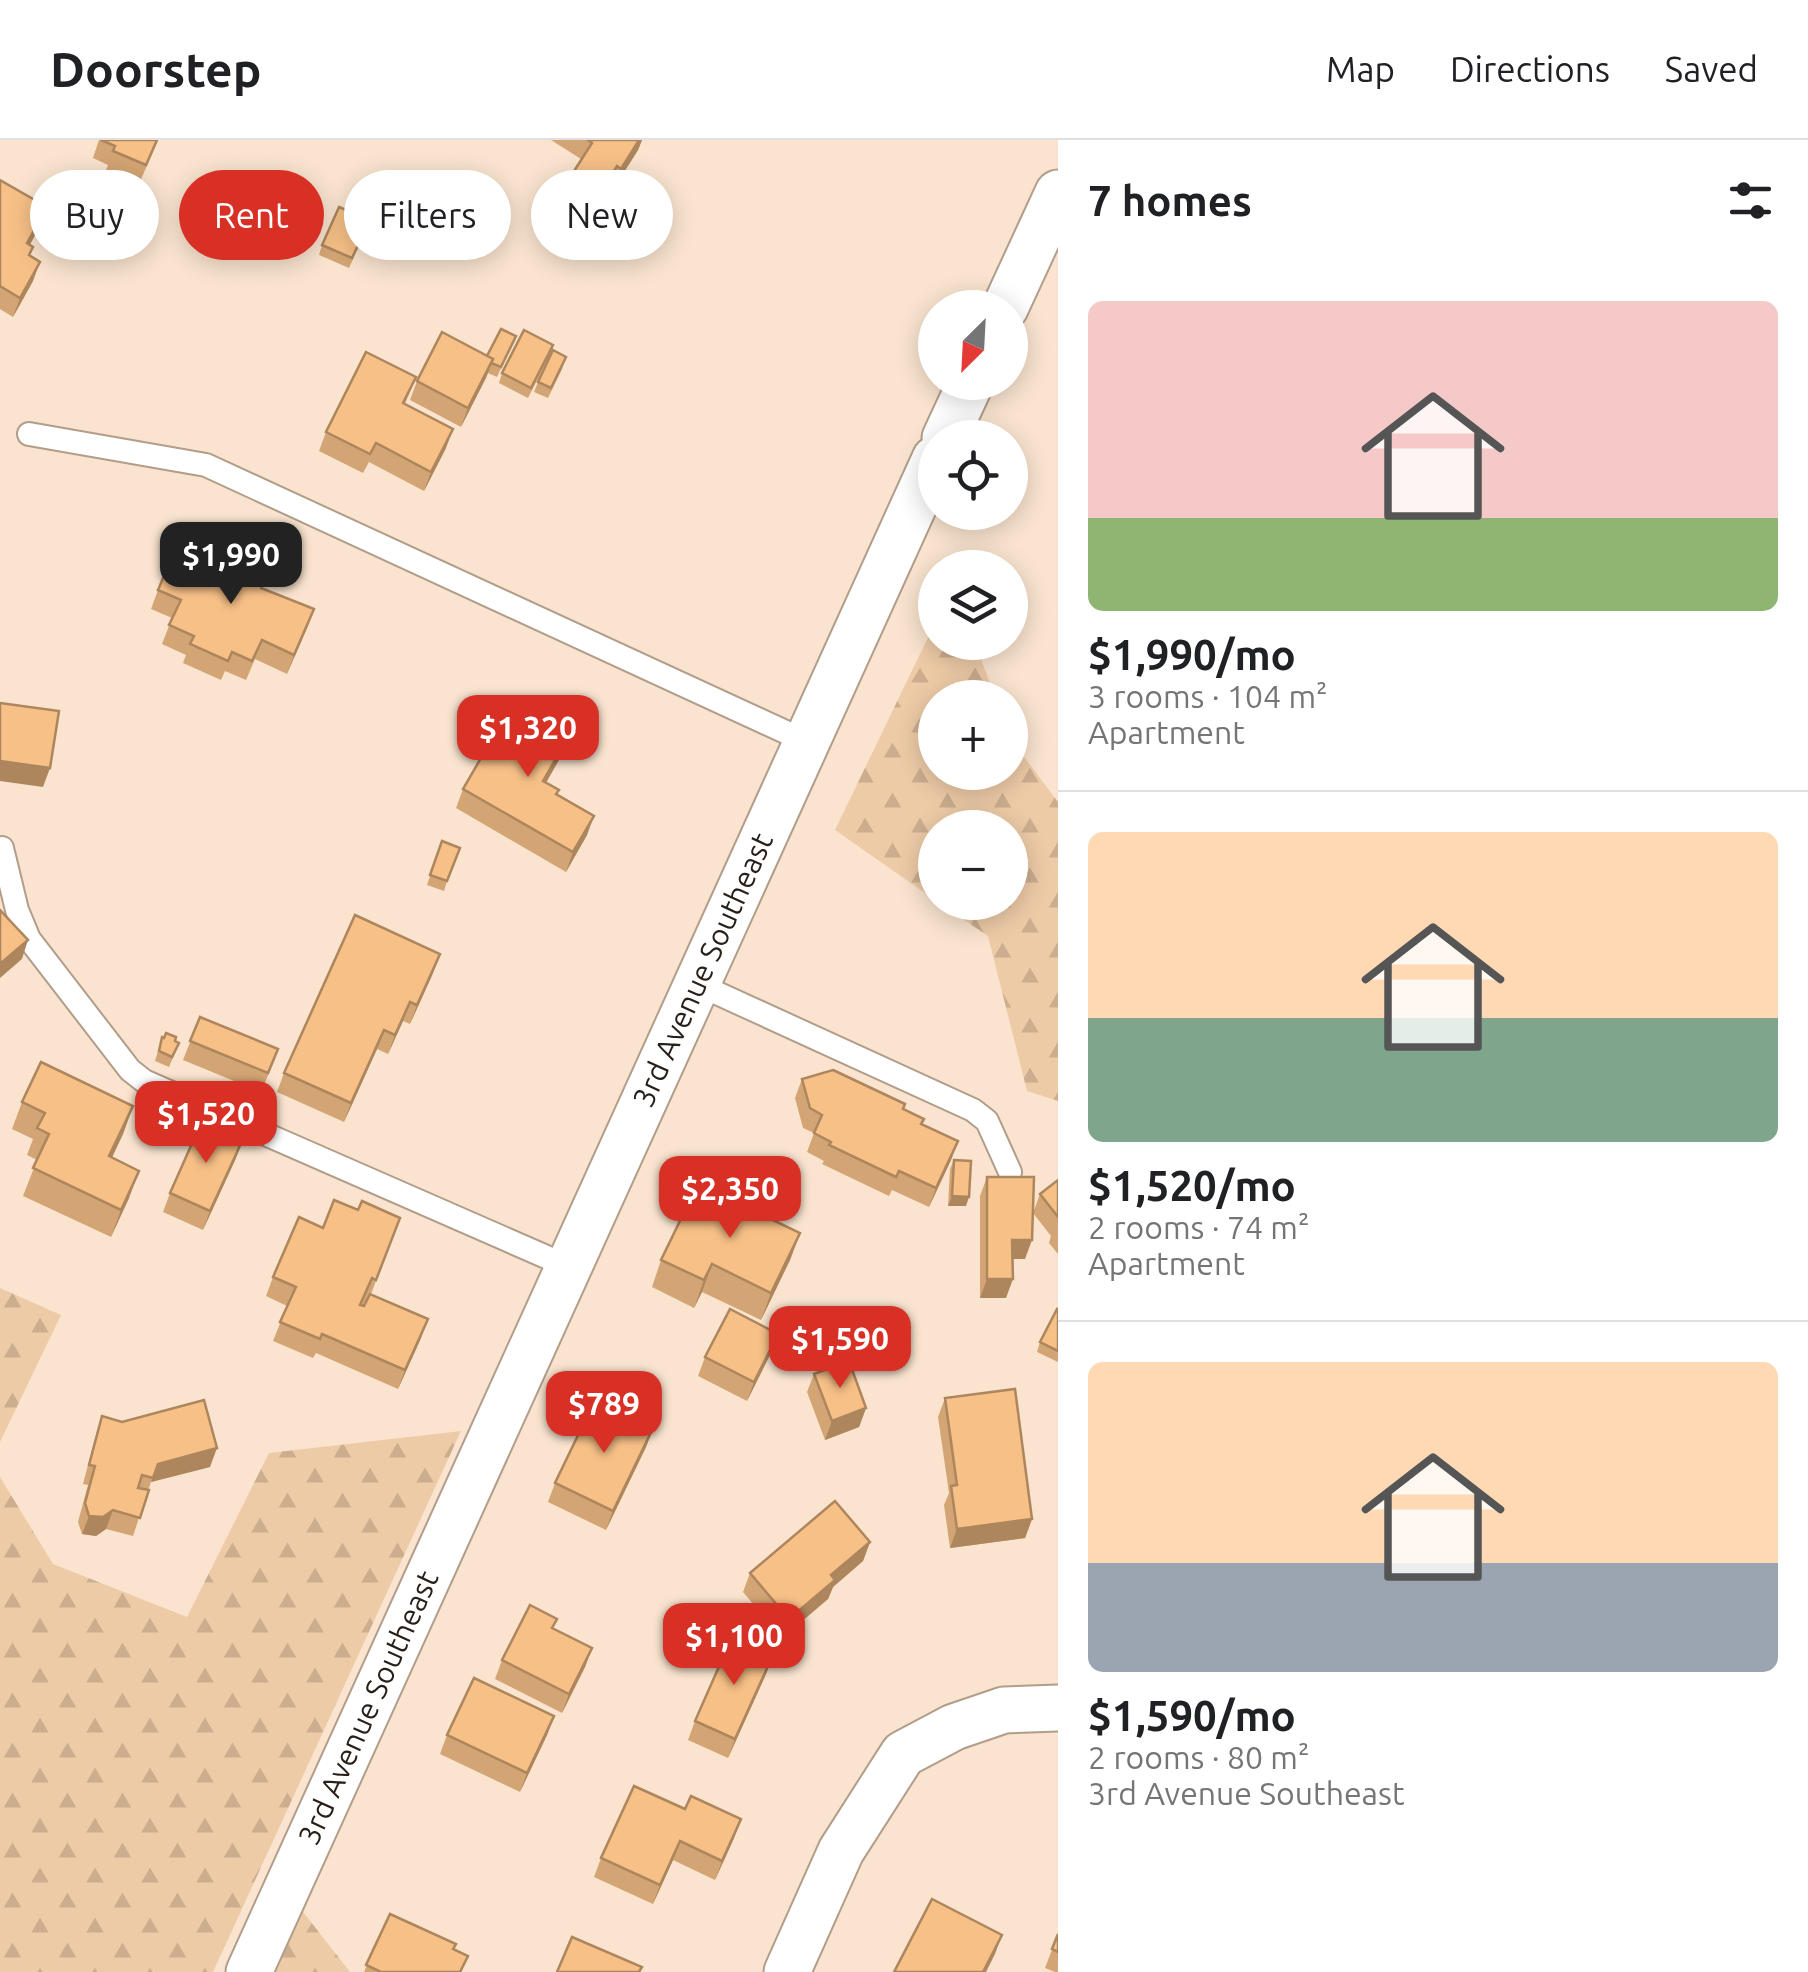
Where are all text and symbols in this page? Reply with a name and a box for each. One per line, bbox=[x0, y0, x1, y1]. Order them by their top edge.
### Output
text: Doorstep bbox=[50, 42, 262, 96]
text: Map bbox=[1326, 49, 1395, 89]
text: Directions bbox=[1450, 49, 1610, 89]
text: Saved bbox=[1665, 49, 1758, 89]
chip: Buy bbox=[30, 170, 159, 260]
chip: Rent bbox=[179, 170, 324, 260]
chip: Filters bbox=[344, 170, 511, 260]
chip: New bbox=[531, 170, 673, 260]
icon: filters bbox=[1723, 173, 1778, 228]
text: 7 homes bbox=[1088, 177, 1252, 224]
north arrow bbox=[918, 290, 1028, 400]
map controls bbox=[918, 290, 1028, 920]
icon: home bbox=[1343, 366, 1523, 546]
button: locate bbox=[918, 420, 1028, 530]
pin: $1,990 bbox=[150, 522, 312, 607]
text: $1,990 bbox=[182, 536, 280, 572]
button: layers bbox=[918, 550, 1028, 660]
text: $1,990/mo bbox=[1088, 631, 1296, 678]
text: 3 rooms · 104 m² bbox=[1088, 678, 1328, 714]
button: + bbox=[918, 680, 1028, 790]
pin: $1,320 bbox=[447, 695, 609, 780]
text: $1,320 bbox=[479, 709, 577, 745]
text: Apartment bbox=[1088, 714, 1245, 750]
button: − bbox=[918, 810, 1028, 920]
street label: 3rd Avenue Southeast bbox=[626, 827, 779, 1112]
icon: home bbox=[1343, 897, 1523, 1077]
pin: $1,520 bbox=[125, 1081, 287, 1166]
text: $1,520 bbox=[157, 1095, 255, 1131]
pin: $2,350 bbox=[649, 1156, 811, 1241]
text: $1,520/mo bbox=[1088, 1162, 1296, 1209]
text: $2,350 bbox=[681, 1170, 779, 1206]
text: 2 rooms · 74 m² bbox=[1088, 1209, 1309, 1245]
text: Apartment bbox=[1088, 1245, 1245, 1281]
pin: $1,590 bbox=[759, 1306, 921, 1391]
text: $1,590 bbox=[791, 1320, 889, 1356]
pin: $789 bbox=[545, 1371, 663, 1456]
text: $789 bbox=[568, 1385, 640, 1421]
icon: home bbox=[1343, 1427, 1523, 1607]
street label: 3rd Avenue Southeast bbox=[291, 1565, 445, 1850]
pin: $1,100 bbox=[653, 1603, 815, 1688]
text: $1,100 bbox=[685, 1617, 783, 1653]
text: $1,590/mo bbox=[1088, 1692, 1296, 1739]
text: 2 rooms · 80 m² bbox=[1088, 1739, 1309, 1775]
text: 3rd Avenue Southeast bbox=[1088, 1775, 1405, 1811]

